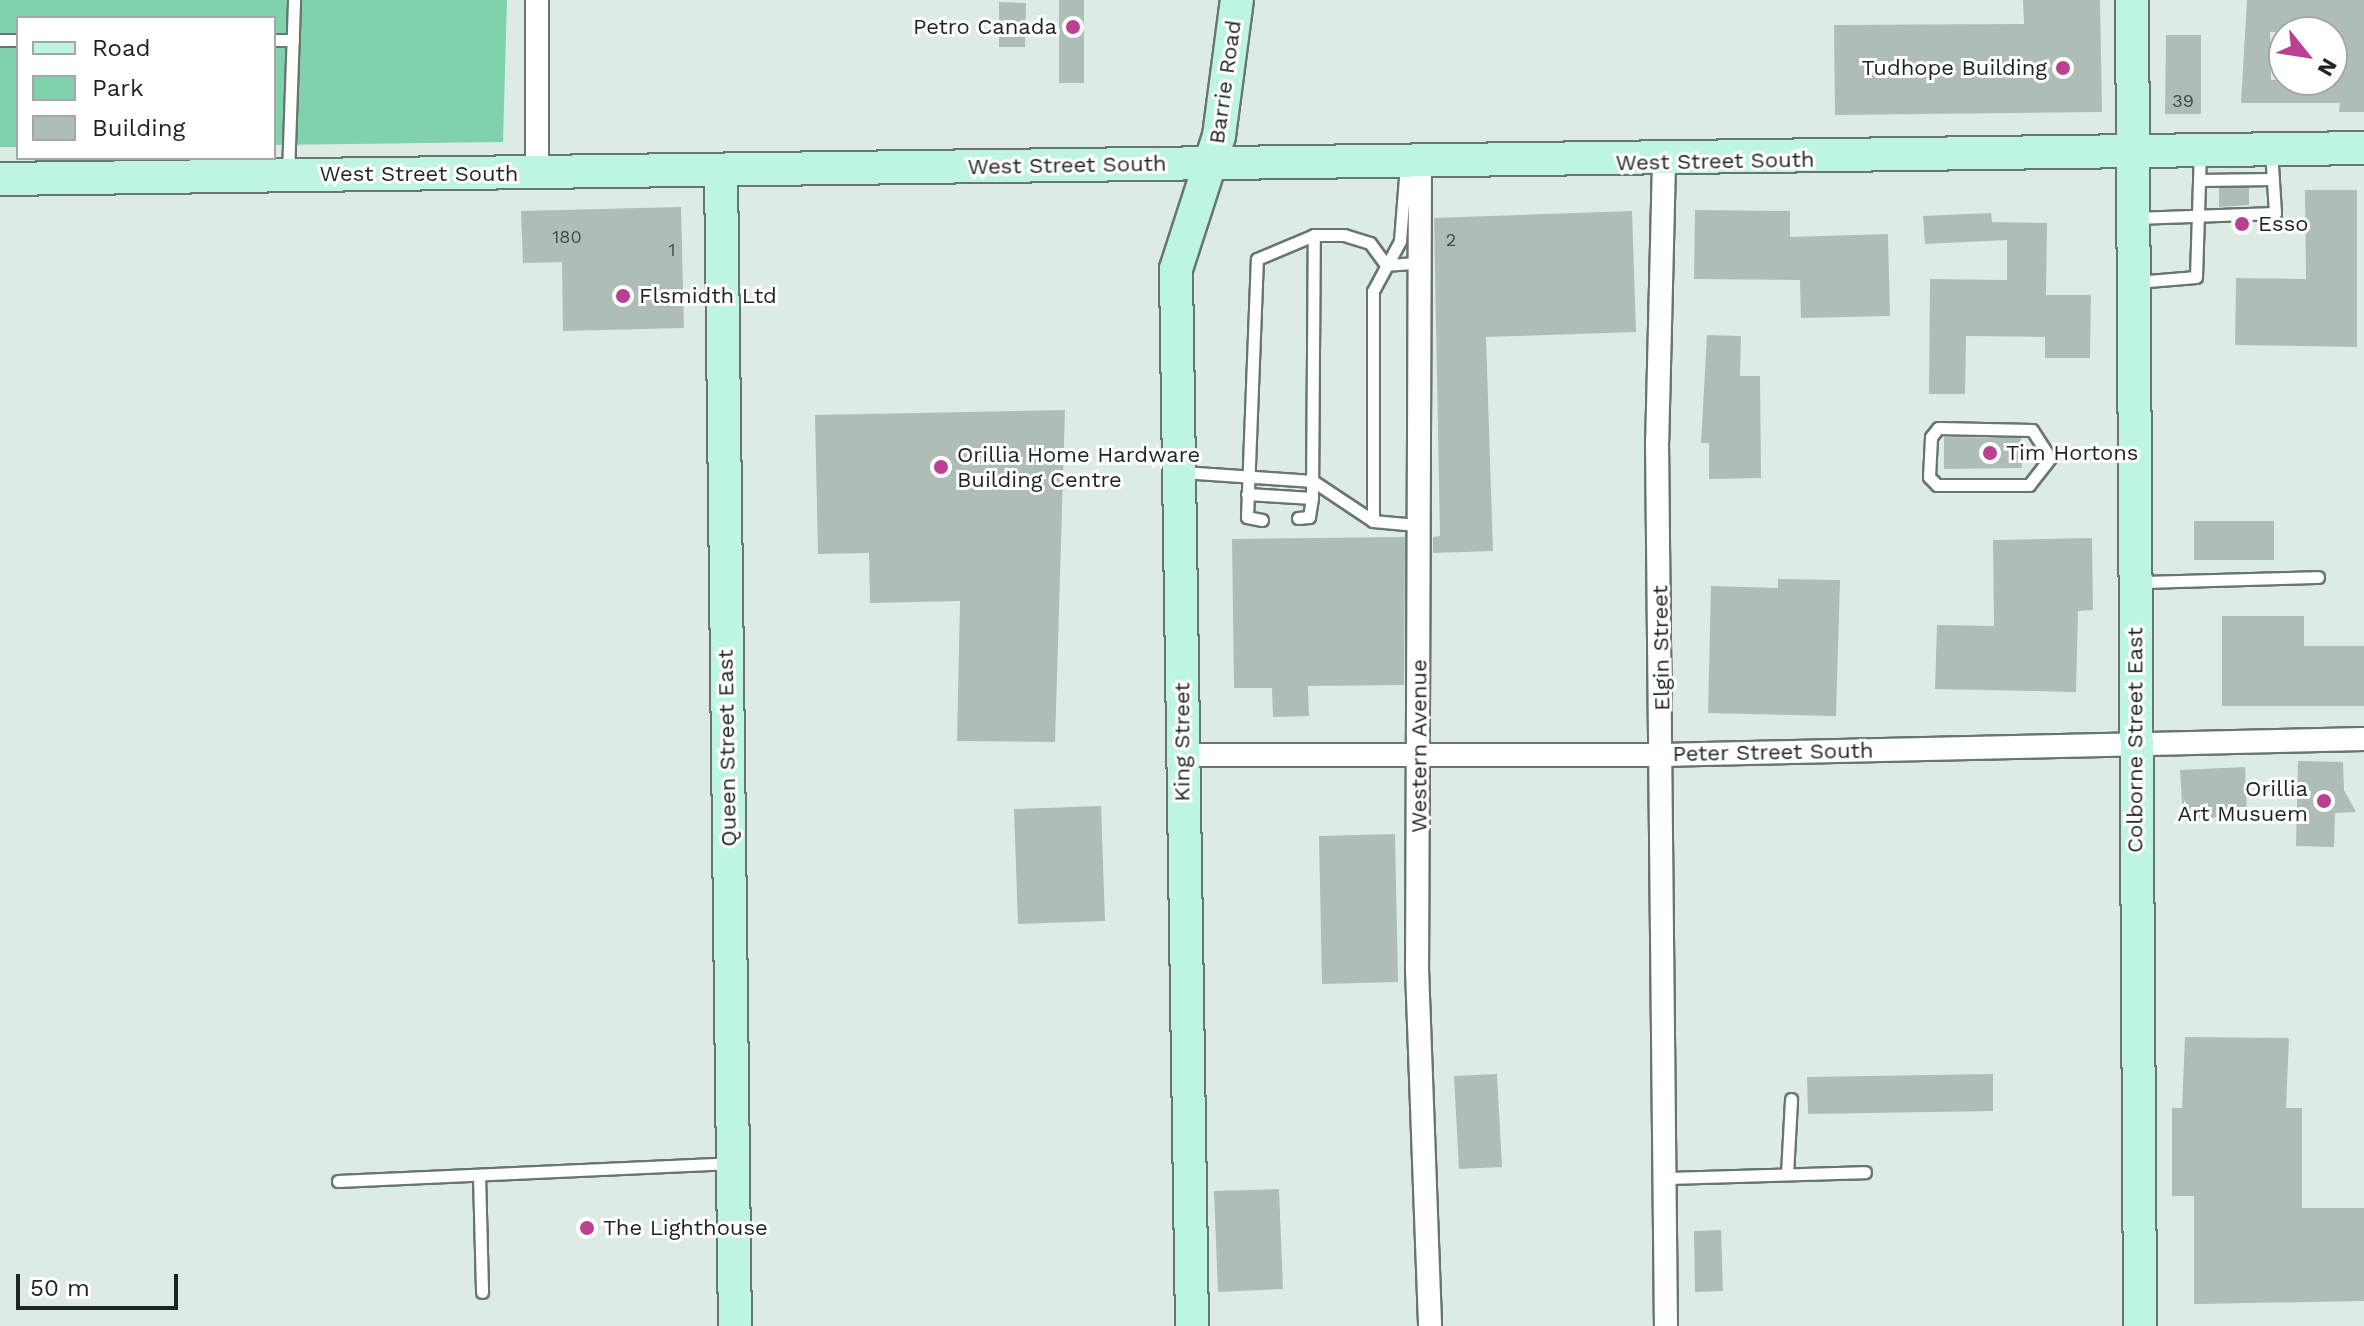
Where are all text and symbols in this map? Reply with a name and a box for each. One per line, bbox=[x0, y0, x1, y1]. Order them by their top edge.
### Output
place label: Petro Canada bbox=[913, 14, 1057, 40]
legend bbox=[16, 16, 276, 160]
north arrow bbox=[2268, 16, 2348, 96]
marker: Petro Canada bbox=[1064, 18, 1082, 36]
street label: Barrie Road bbox=[1203, 19, 1247, 145]
text: Road bbox=[92, 34, 151, 62]
text: N bbox=[2313, 54, 2342, 81]
place label: Tudhope Building bbox=[1861, 55, 2047, 81]
marker: Tudhope Building bbox=[2054, 59, 2072, 77]
text: Park bbox=[92, 74, 144, 102]
house number: 39 bbox=[2172, 90, 2194, 112]
text: Building bbox=[92, 114, 185, 142]
street label: West Street South bbox=[1615, 146, 1815, 176]
street label: West Street South bbox=[967, 150, 1167, 180]
street label: West Street South bbox=[320, 161, 518, 187]
place label: Esso bbox=[2258, 211, 2308, 237]
marker: Esso bbox=[2233, 215, 2251, 233]
house number: 180 bbox=[552, 226, 582, 248]
house number: 2 bbox=[1446, 229, 1456, 251]
house number: 1 bbox=[668, 239, 676, 261]
place label: Flsmidth Ltd bbox=[639, 283, 777, 309]
marker: Flsmidth Ltd bbox=[614, 287, 632, 305]
place label: Tim Hortons bbox=[2006, 440, 2138, 466]
place label: Orillia Home Hardware Building Centre bbox=[957, 441, 1201, 492]
marker: Tim Hortons bbox=[1981, 444, 1999, 462]
marker: Orillia Home Hardware Building Centre bbox=[932, 458, 950, 476]
street label: Elgin Street bbox=[1647, 585, 1675, 711]
street label: Colborne Street East bbox=[2122, 627, 2148, 853]
street label: Queen Street East bbox=[712, 649, 742, 847]
street label: Western Avenue bbox=[1406, 659, 1432, 833]
street label: King Street bbox=[1169, 682, 1195, 802]
street label: Peter Street South bbox=[1672, 737, 1874, 767]
place label: Orillia Art Musuem bbox=[2177, 775, 2308, 826]
marker: Orillia Art Musuem bbox=[2315, 792, 2333, 810]
place label: The Lighthouse bbox=[603, 1215, 768, 1241]
marker: The Lighthouse bbox=[578, 1219, 596, 1237]
scale bar bbox=[20, 1258, 182, 1308]
text: 50 m bbox=[30, 1274, 90, 1302]

